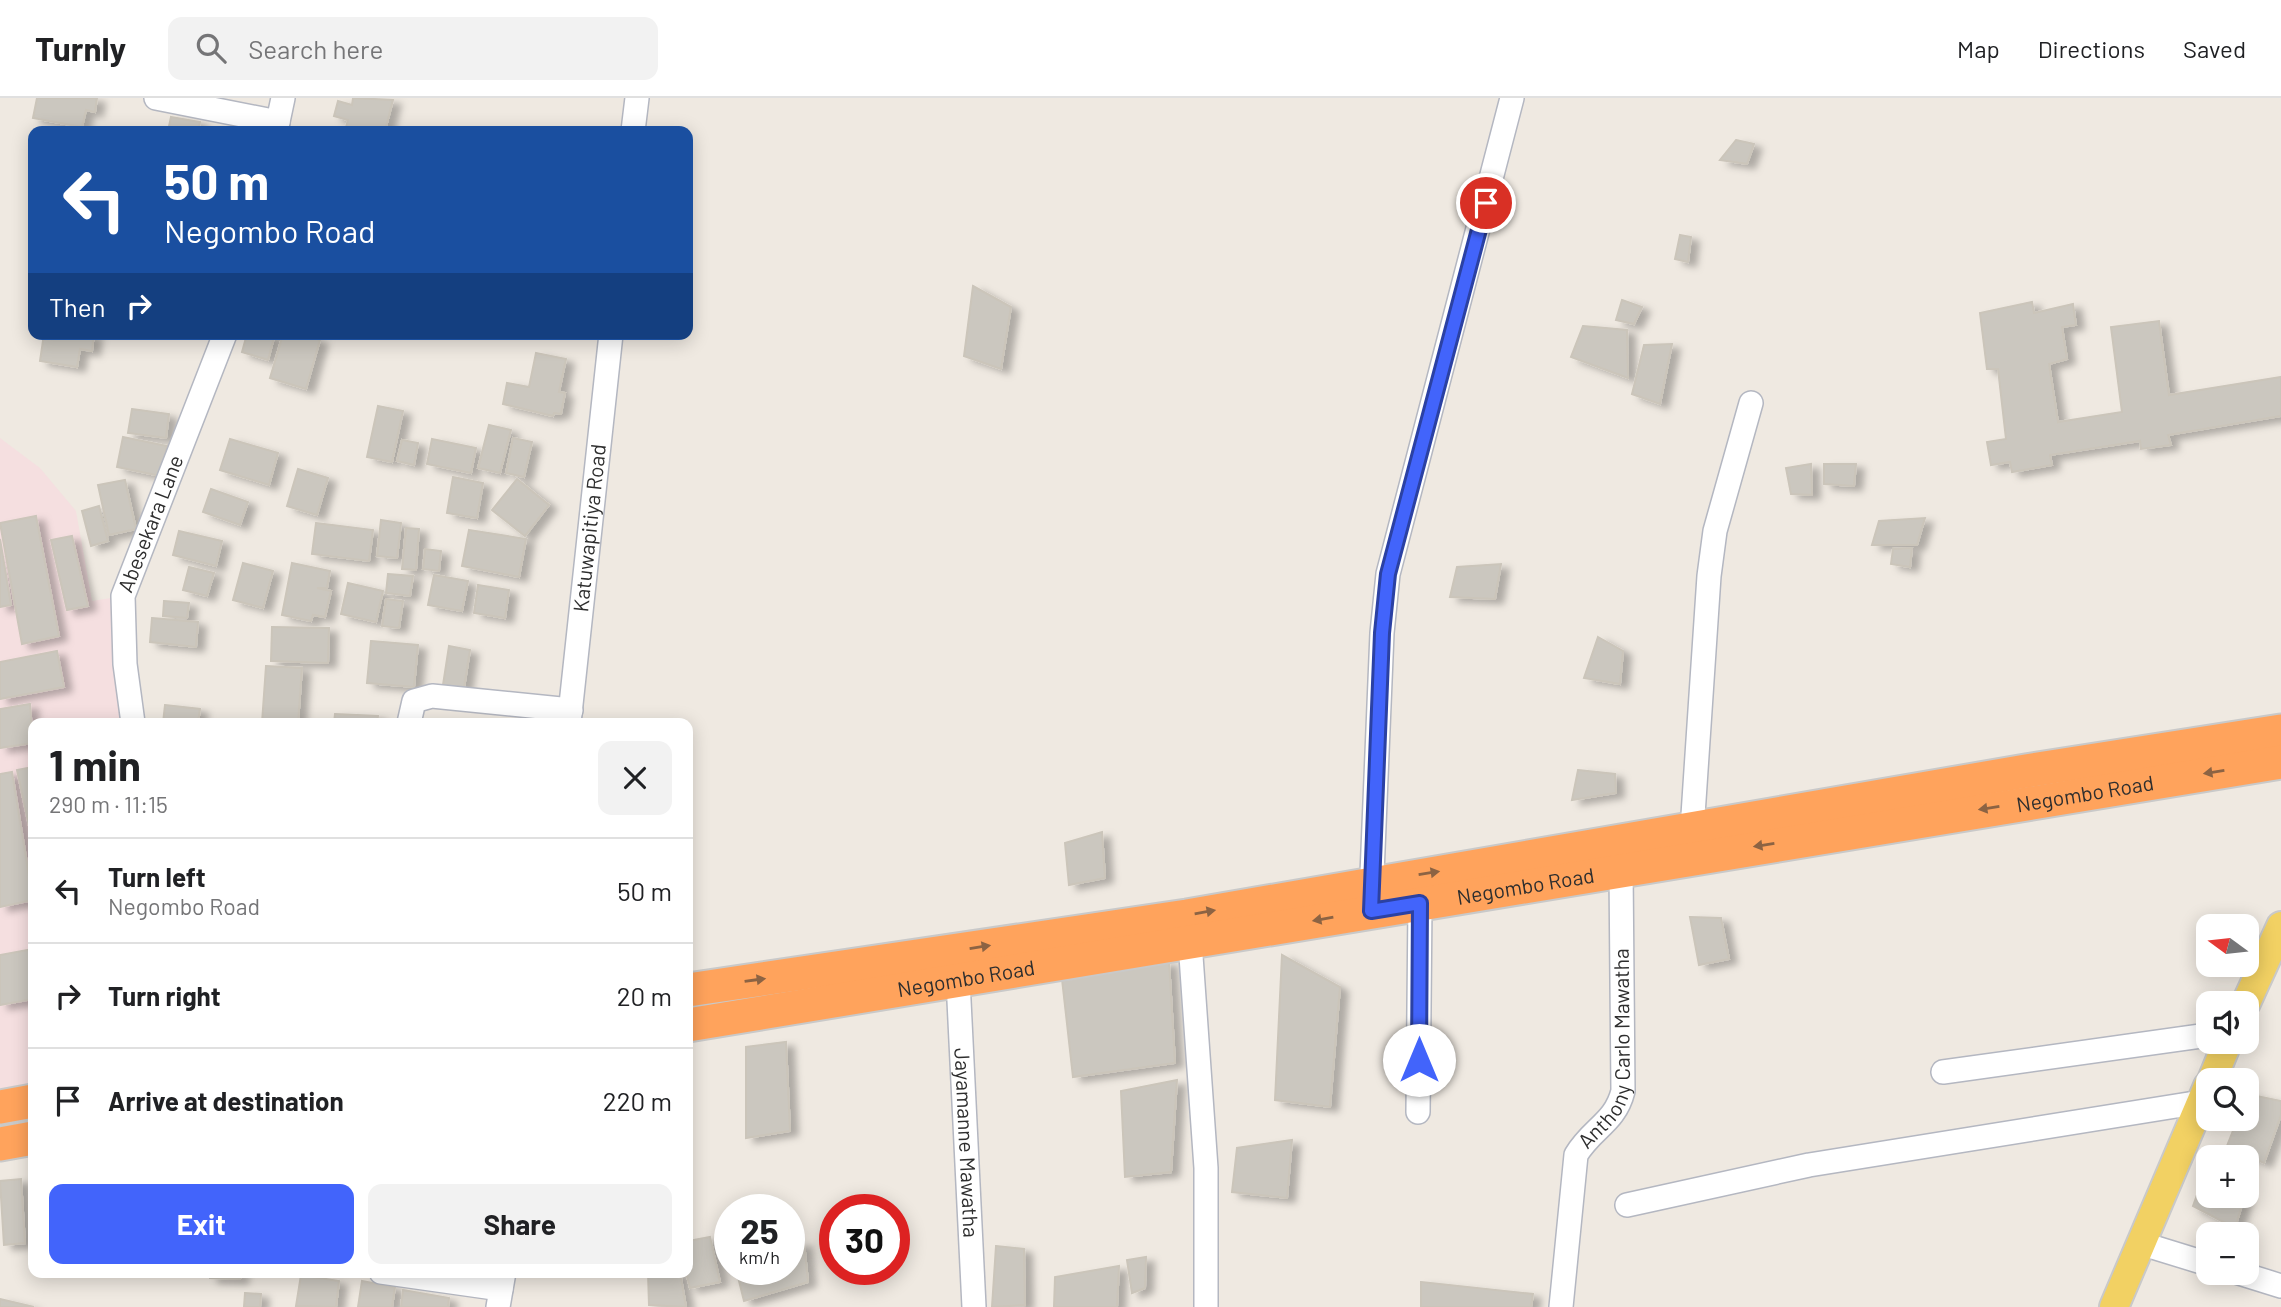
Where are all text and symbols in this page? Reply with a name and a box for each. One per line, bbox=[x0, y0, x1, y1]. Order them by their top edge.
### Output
search box bbox=[168, 17, 658, 80]
text: Turnly bbox=[35, 28, 126, 68]
icon: search bbox=[192, 29, 230, 67]
text: Search here bbox=[248, 33, 383, 64]
text: Map bbox=[1957, 34, 2000, 63]
text: Directions bbox=[2038, 34, 2145, 63]
text: Saved bbox=[2183, 34, 2246, 63]
text: 50 m bbox=[164, 151, 269, 210]
icon: left bbox=[49, 154, 140, 245]
pin bbox=[1456, 173, 1516, 233]
icon: arrive bbox=[1467, 184, 1505, 222]
text: Negombo Road bbox=[164, 211, 376, 249]
icon: right bbox=[120, 287, 158, 325]
text: Then bbox=[49, 291, 106, 322]
street label: Katuwapitiya Road bbox=[567, 443, 610, 613]
street label: Abesekara Lane bbox=[112, 451, 188, 595]
text: 1 min bbox=[49, 739, 141, 789]
button: close bbox=[598, 741, 672, 815]
one-way arrow bbox=[2202, 767, 2224, 778]
street label: Negombo Road bbox=[2014, 769, 2155, 817]
text: 290 m · 11:15 bbox=[49, 790, 168, 818]
one-way arrow bbox=[1978, 803, 2000, 814]
one-way arrow bbox=[1753, 840, 1775, 851]
text: Turn left bbox=[108, 861, 206, 892]
street label: Negombo Road bbox=[1455, 862, 1596, 909]
one-way arrow bbox=[1418, 867, 1440, 878]
icon: left bbox=[49, 872, 87, 910]
text: 50 m bbox=[617, 875, 672, 906]
text: Negombo Road bbox=[108, 892, 260, 920]
one-way arrow bbox=[1194, 907, 1216, 918]
one-way arrow bbox=[1312, 914, 1334, 925]
north arrow bbox=[2196, 914, 2259, 976]
map controls bbox=[2196, 914, 2259, 1285]
one-way arrow bbox=[969, 941, 991, 952]
street label: Anthony Carlo Mawatha bbox=[1572, 948, 1634, 1153]
street label: Negombo Road bbox=[895, 954, 1037, 1001]
one-way arrow bbox=[744, 975, 766, 986]
icon: right bbox=[49, 977, 87, 1015]
text: Turn right bbox=[108, 980, 221, 1011]
text: 20 m bbox=[617, 980, 672, 1011]
button: sound bbox=[2196, 991, 2259, 1054]
position arrow bbox=[1382, 1023, 1456, 1097]
street label: Jayamanne Mawatha bbox=[950, 1047, 985, 1238]
button: search bbox=[2196, 1068, 2259, 1131]
icon: arrive bbox=[49, 1082, 87, 1120]
text: Arrive at destination bbox=[108, 1085, 344, 1116]
text: 220 m bbox=[603, 1085, 672, 1116]
button: + bbox=[2196, 1145, 2259, 1208]
button: Exit bbox=[49, 1184, 354, 1264]
button: Share bbox=[368, 1184, 672, 1264]
speed limit sign: 30 bbox=[819, 1194, 910, 1285]
text: 25 bbox=[740, 1209, 779, 1251]
button: − bbox=[2196, 1222, 2259, 1285]
text: km/h bbox=[739, 1246, 780, 1268]

